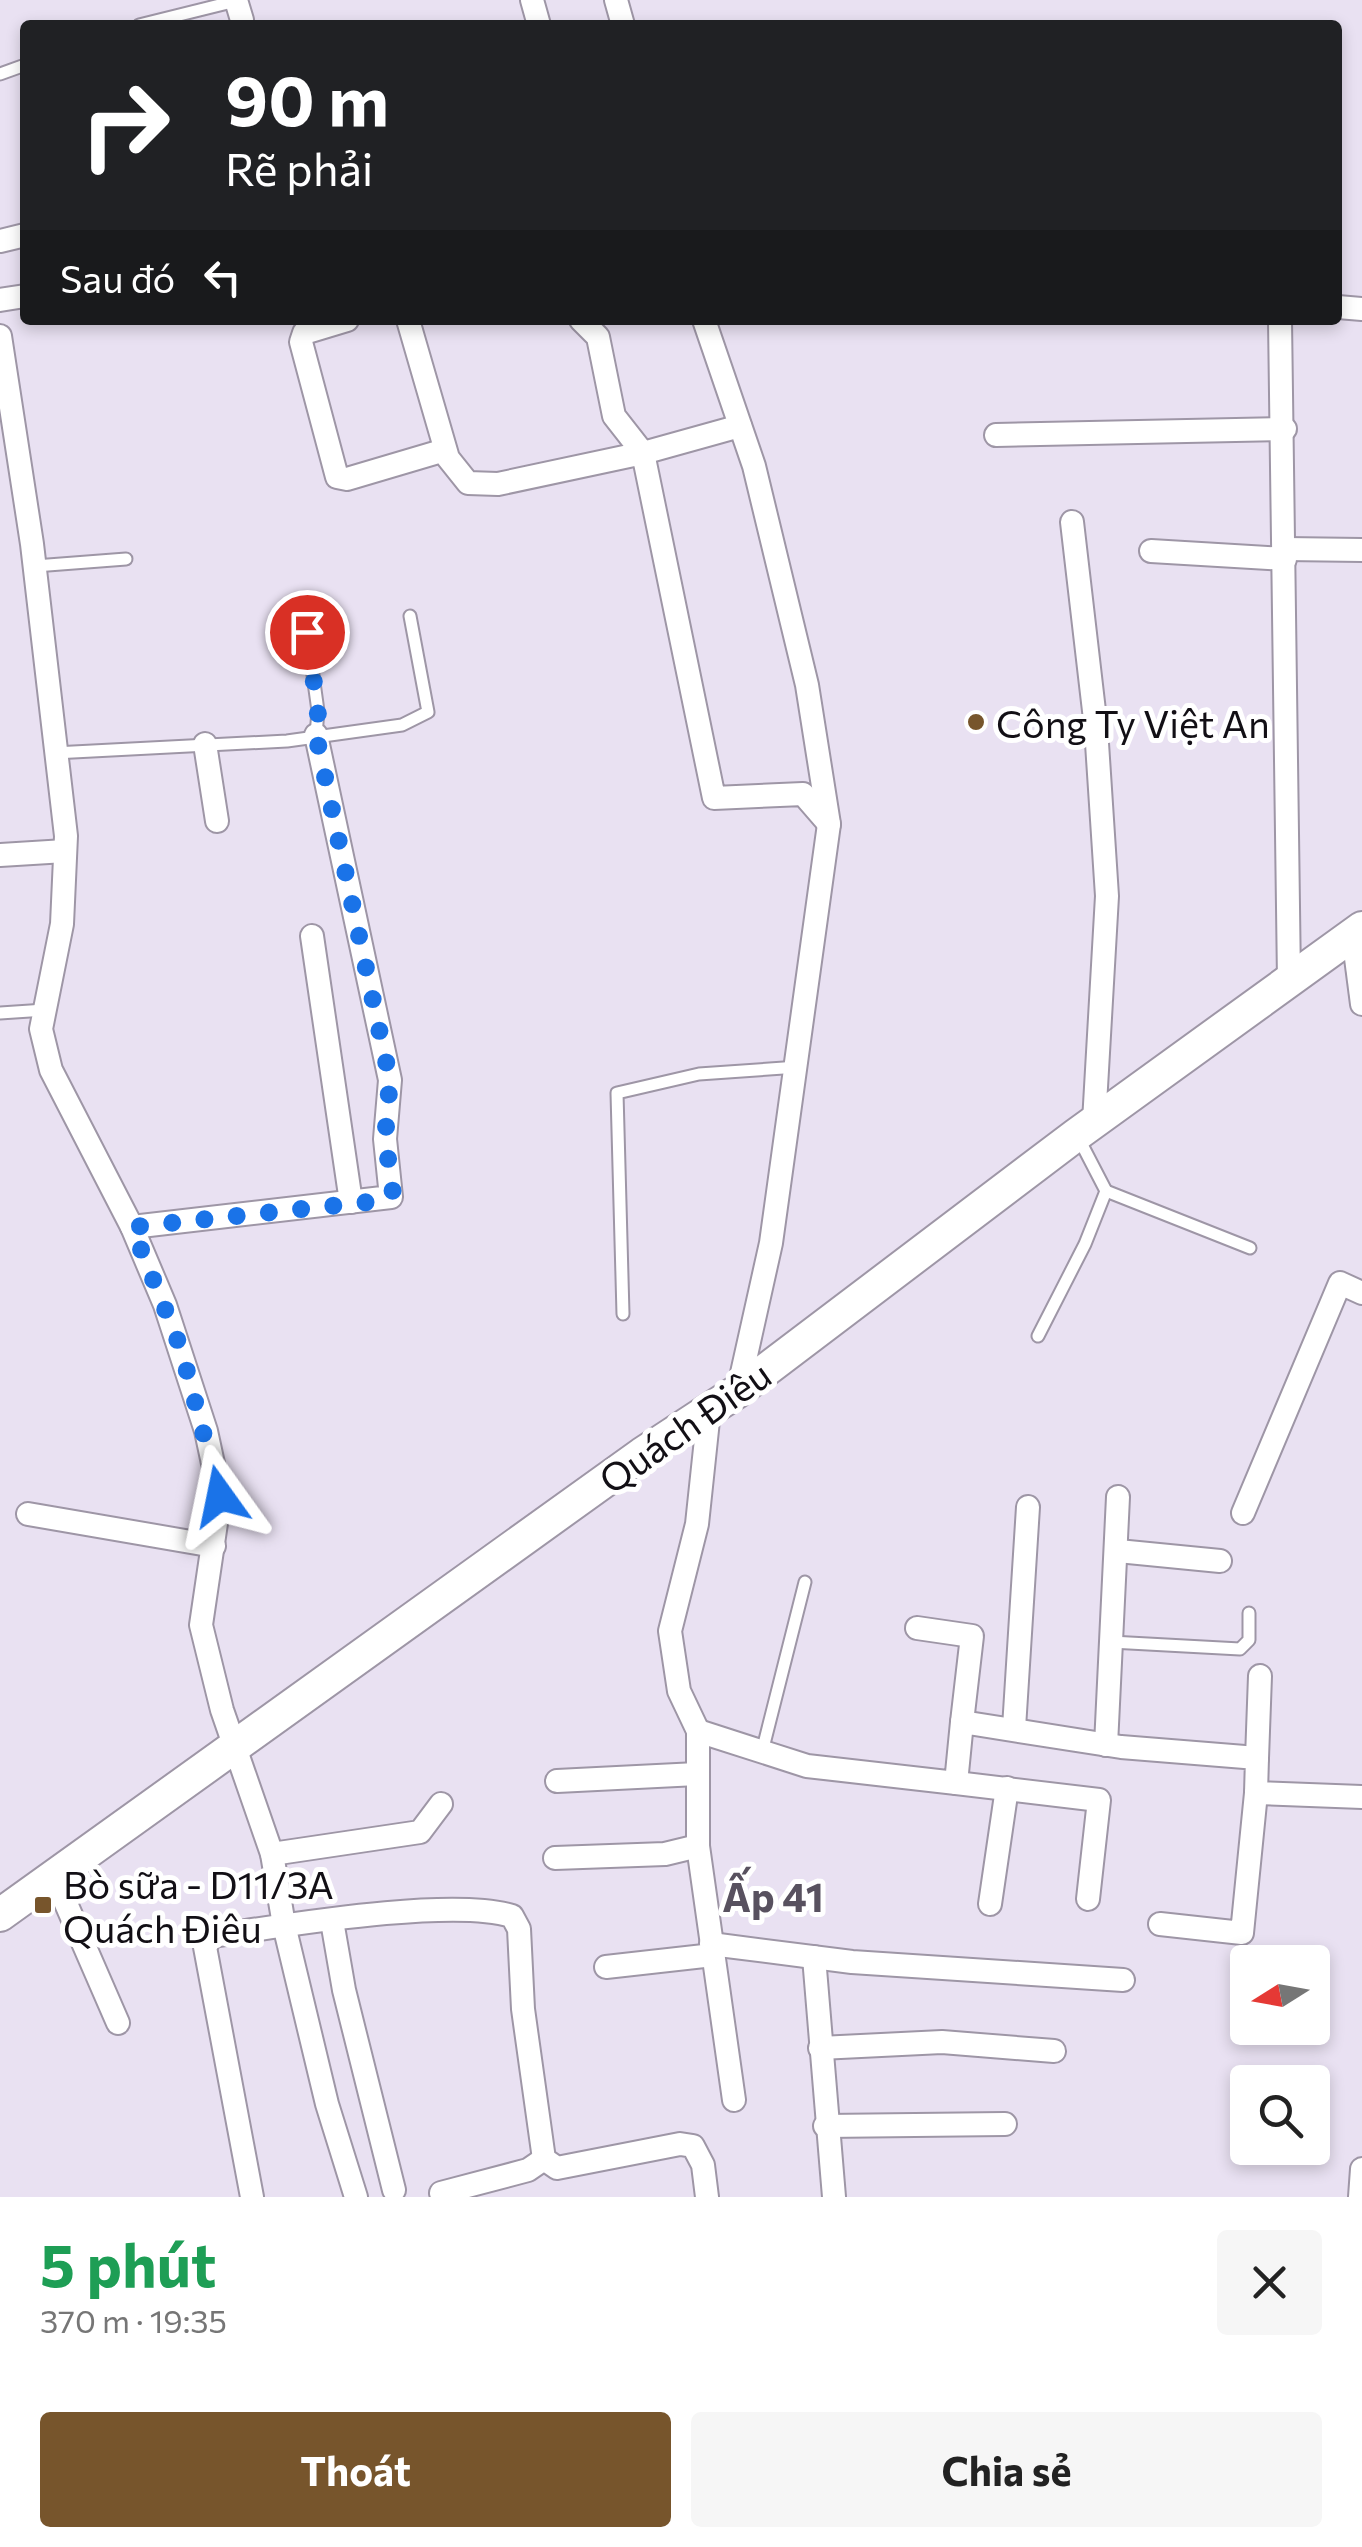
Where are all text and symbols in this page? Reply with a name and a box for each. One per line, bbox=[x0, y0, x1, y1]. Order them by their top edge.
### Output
text: 90 m bbox=[225, 55, 389, 140]
icon: right bbox=[60, 60, 190, 190]
text: Rẽ phải bbox=[225, 140, 373, 195]
icon: left bbox=[195, 250, 250, 305]
text: Sau đó bbox=[60, 254, 175, 301]
pin bbox=[265, 590, 350, 675]
icon: arrive bbox=[280, 605, 335, 660]
place label: Công Ty Việt An bbox=[996, 699, 1270, 746]
marker: Công Ty Việt An bbox=[965, 711, 987, 733]
street label: Quách Điêu bbox=[589, 1350, 779, 1502]
position arrow bbox=[168, 1444, 272, 1548]
place label: Bò sữa - D11/3A Quách Điêu bbox=[63, 1860, 334, 1951]
district label: Ấp 41 bbox=[722, 1866, 824, 1920]
marker: Bò sữa - D11/3A Quách Điêu bbox=[32, 1894, 54, 1916]
north arrow bbox=[1230, 1945, 1330, 2045]
map controls bbox=[1230, 1945, 1330, 2165]
button: search bbox=[1230, 2065, 1330, 2165]
text: 5 phút bbox=[40, 2226, 216, 2299]
button: close bbox=[1217, 2230, 1322, 2335]
text: 370 m · 19:35 bbox=[40, 2300, 227, 2340]
button: Thoát bbox=[40, 2412, 671, 2527]
button: Chia sẻ bbox=[691, 2412, 1322, 2527]

